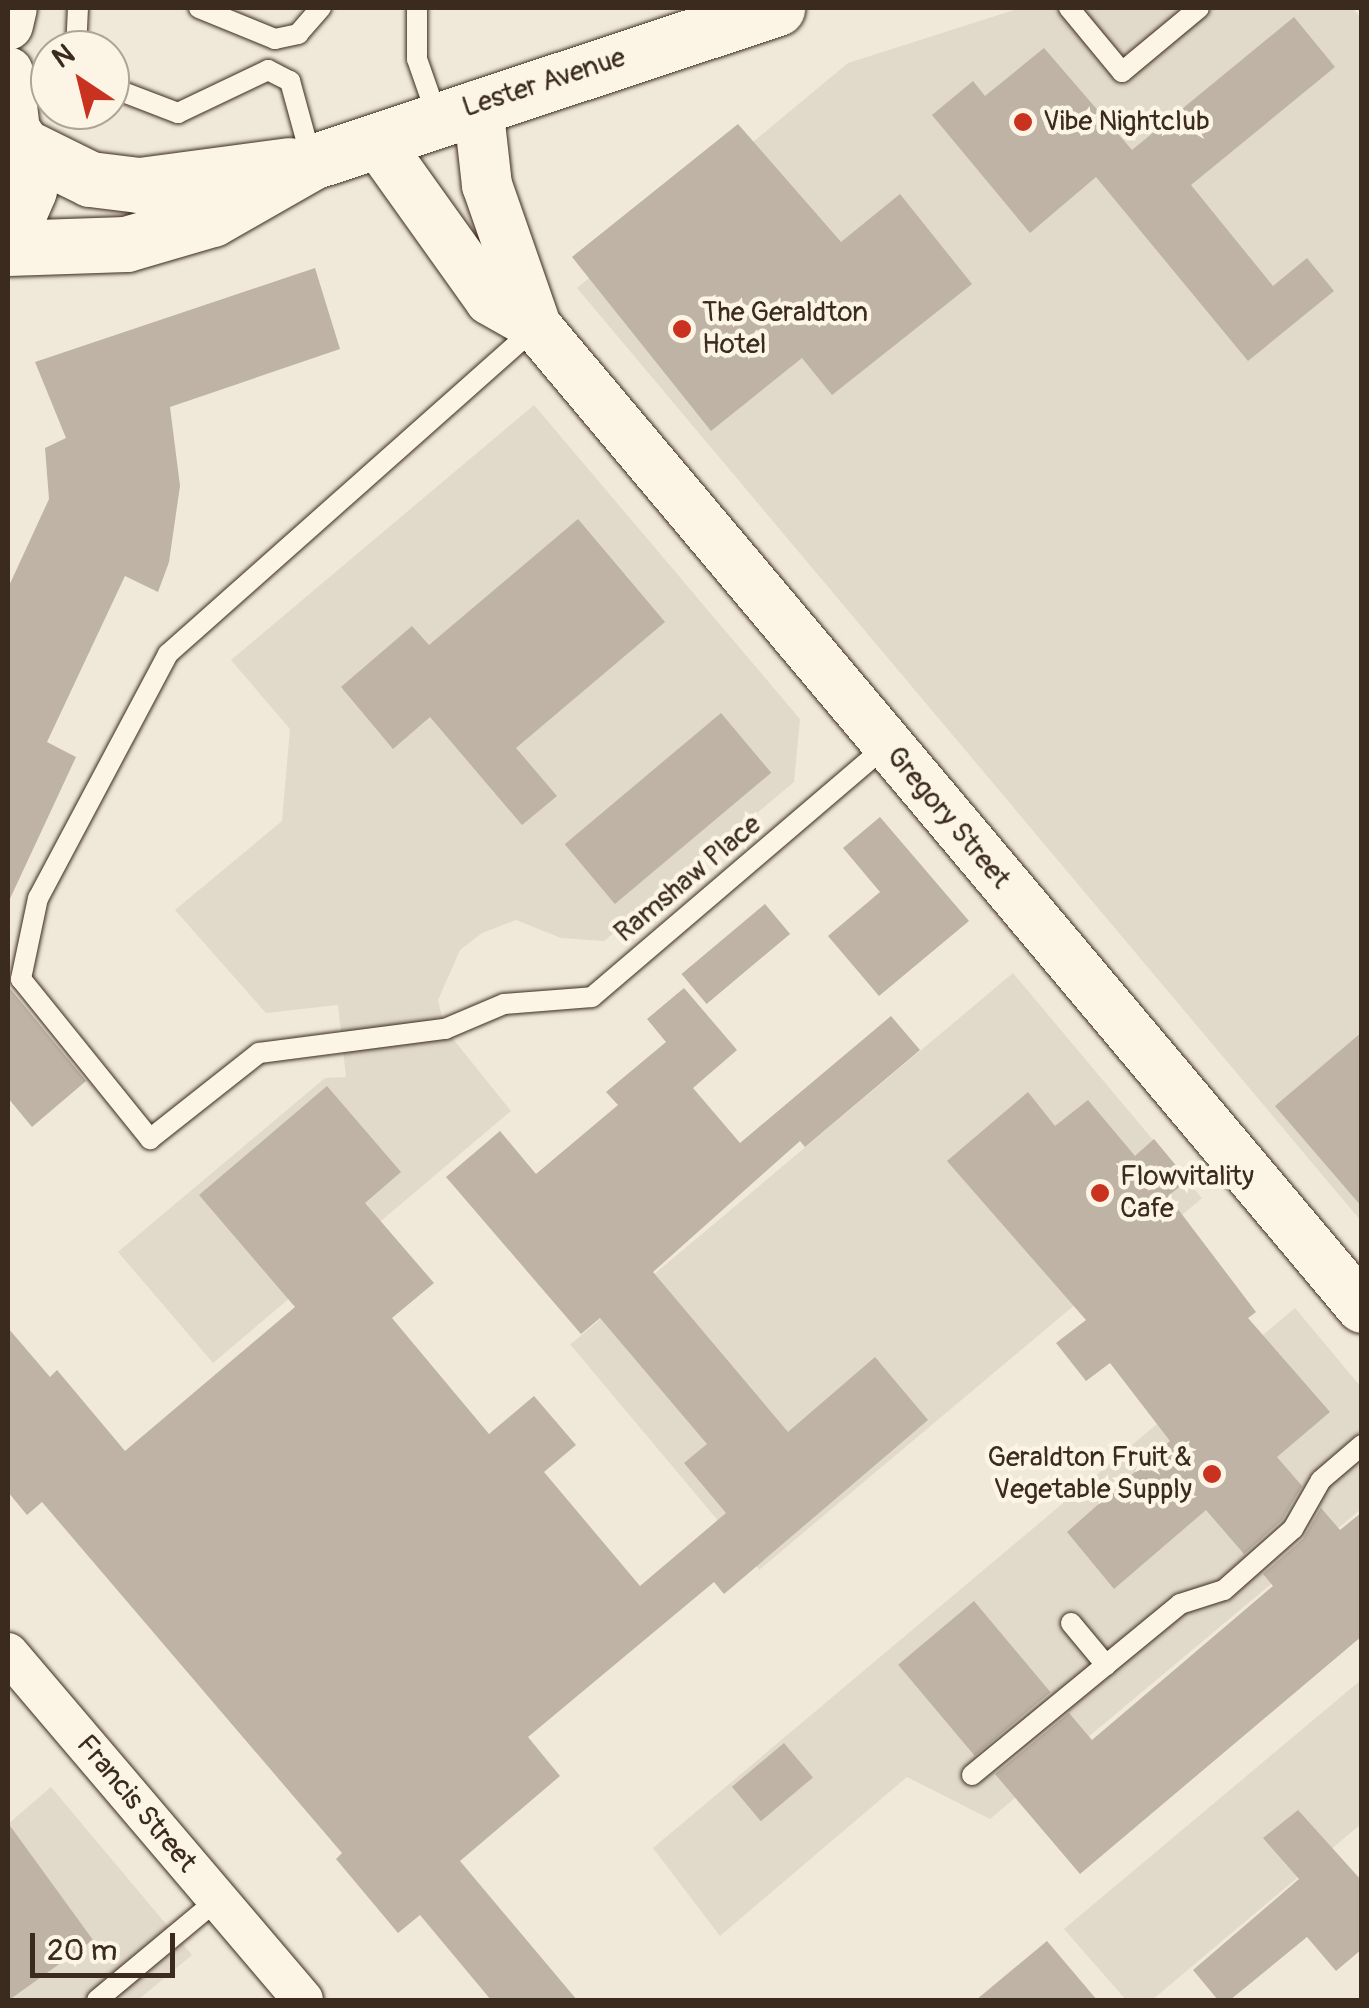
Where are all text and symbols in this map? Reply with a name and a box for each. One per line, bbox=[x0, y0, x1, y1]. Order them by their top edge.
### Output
north arrow bbox=[30, 30, 130, 130]
text: N bbox=[46, 37, 81, 76]
street label: Lester Avenue bbox=[458, 41, 630, 125]
place label: Vibe Nightclub bbox=[1043, 105, 1210, 139]
marker: Vibe Nightclub bbox=[1012, 111, 1034, 133]
place label: The Geraldton Hotel bbox=[702, 296, 868, 362]
marker: The Geraldton Hotel bbox=[671, 318, 693, 340]
street label: Gregory Street bbox=[879, 740, 1017, 896]
street label: Ramshaw Place bbox=[608, 808, 768, 950]
place label: Flowvitality Cafe bbox=[1120, 1160, 1254, 1226]
marker: Flowvitality Cafe bbox=[1089, 1182, 1111, 1204]
place label: Geraldton Fruit & Vegetable Supply bbox=[987, 1441, 1192, 1507]
marker: Geraldton Fruit & Vegetable Supply bbox=[1201, 1463, 1223, 1485]
street label: Francis Street bbox=[69, 1729, 203, 1879]
scale bar bbox=[35, 1913, 180, 1975]
text: 20 m bbox=[47, 1932, 117, 1969]

